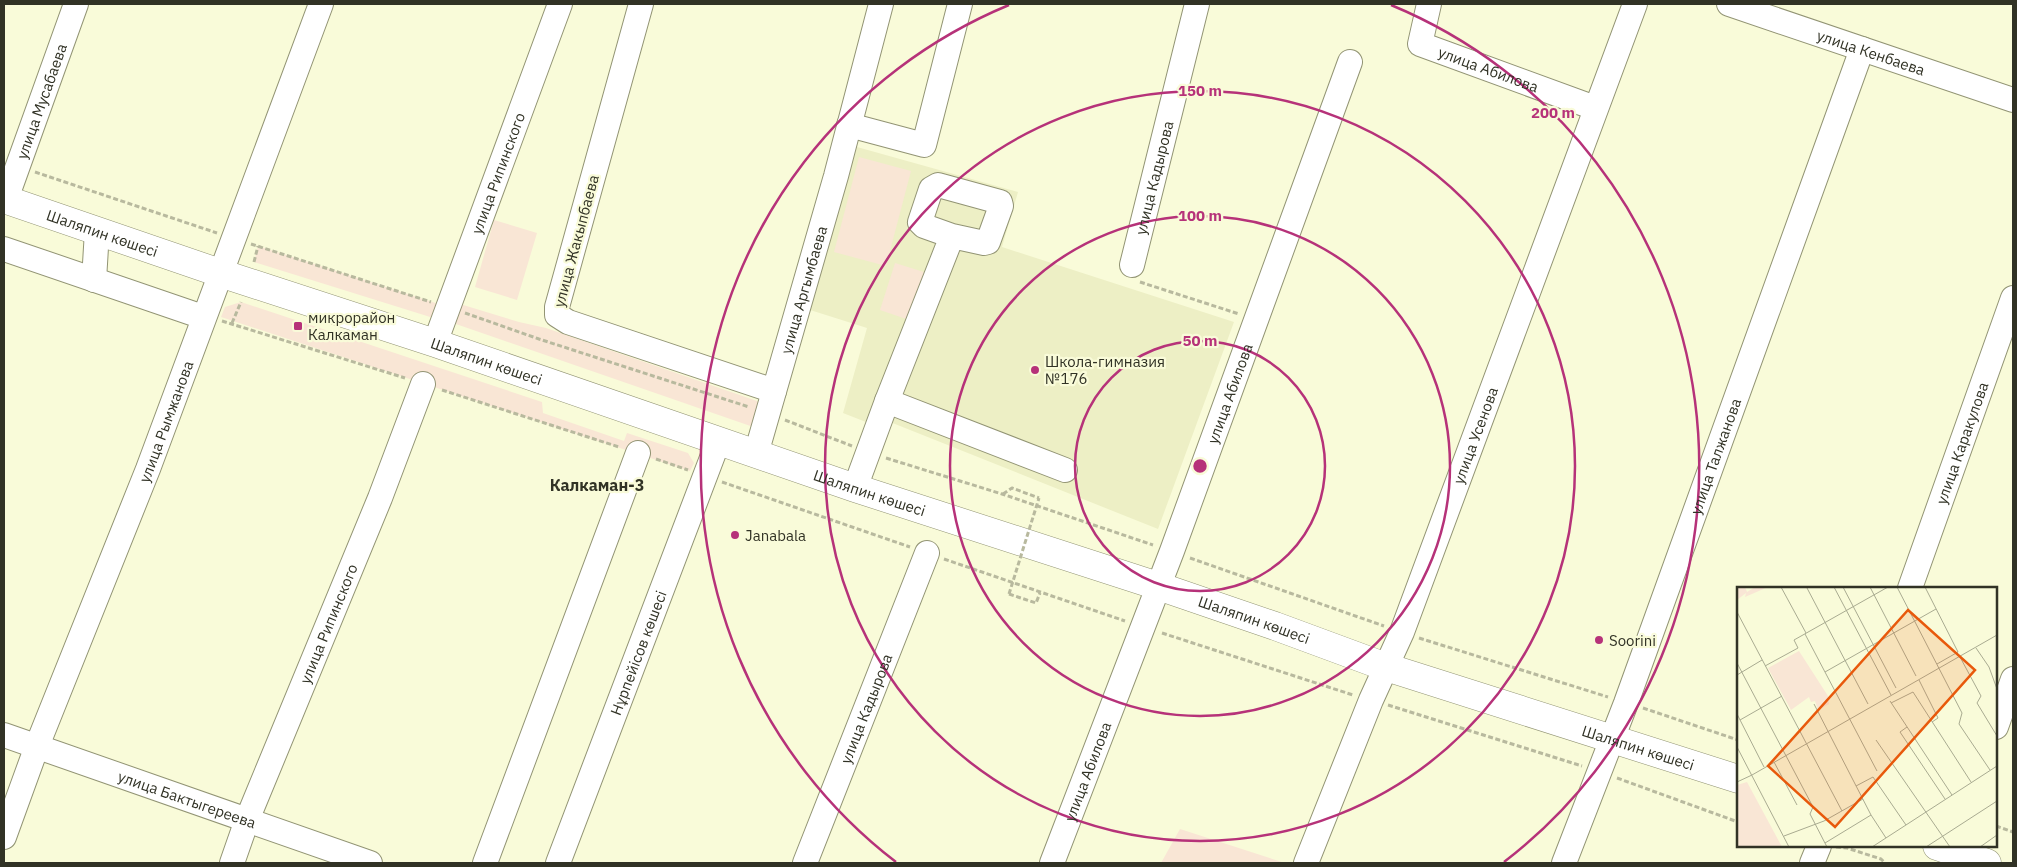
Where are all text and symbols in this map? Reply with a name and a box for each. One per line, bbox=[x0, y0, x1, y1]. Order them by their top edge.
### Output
street label: улица Кенбаева bbox=[1815, 25, 1928, 79]
street label: улица Мусабаева bbox=[12, 41, 71, 161]
street label: улица Абилова bbox=[1436, 42, 1541, 96]
text: 150 m bbox=[1178, 81, 1222, 100]
text: 200 m bbox=[1531, 103, 1575, 122]
street label: улица Рипинского bbox=[467, 110, 529, 236]
street label: улица Кадырова bbox=[1130, 119, 1177, 237]
street label: улица Жакыпбаева bbox=[549, 173, 603, 309]
street label: Шаляпин көшесі bbox=[44, 205, 161, 261]
text: 100 m bbox=[1178, 206, 1222, 225]
street label: улица Аргымбаева bbox=[776, 223, 831, 356]
place label: микрорайон Калкаман bbox=[308, 308, 395, 344]
marker: микрорайон Калкаман bbox=[292, 320, 304, 332]
text: 50 m bbox=[1183, 331, 1217, 350]
street label: Шаляпин көшесі bbox=[428, 333, 545, 389]
street label: улица Абилова bbox=[1202, 341, 1256, 446]
place label: Школа-гимназия №176 bbox=[1045, 352, 1165, 388]
street label: улица Рымжанова bbox=[134, 358, 197, 485]
marker: Школа-гимназия №176 bbox=[1029, 364, 1041, 376]
street label: улица Каракулова bbox=[1931, 379, 1992, 507]
street label: улица Усенова bbox=[1448, 384, 1502, 487]
street label: улица Талжанова bbox=[1685, 395, 1745, 517]
centre of rings bbox=[1191, 457, 1209, 475]
street label: Шаляпин көшесі bbox=[811, 465, 928, 520]
district label: Калкаман-3 bbox=[550, 475, 644, 495]
place label: Janabala bbox=[745, 526, 806, 545]
marker: Janabala bbox=[729, 529, 741, 541]
street label: улица Рипинского bbox=[295, 561, 361, 686]
inset map bbox=[1737, 587, 1997, 847]
street label: Нұрпейісов көшесі bbox=[606, 588, 670, 718]
street label: Шаляпин көшесі bbox=[1196, 591, 1313, 648]
place label: Soorini bbox=[1609, 631, 1656, 650]
marker: Soorini bbox=[1593, 634, 1605, 646]
street label: улица Кадырова bbox=[836, 651, 896, 766]
street label: улица Абилова bbox=[1059, 719, 1115, 824]
street label: Шаляпин көшесі bbox=[1580, 721, 1697, 774]
street label: улица Бактыгереева bbox=[116, 766, 259, 832]

